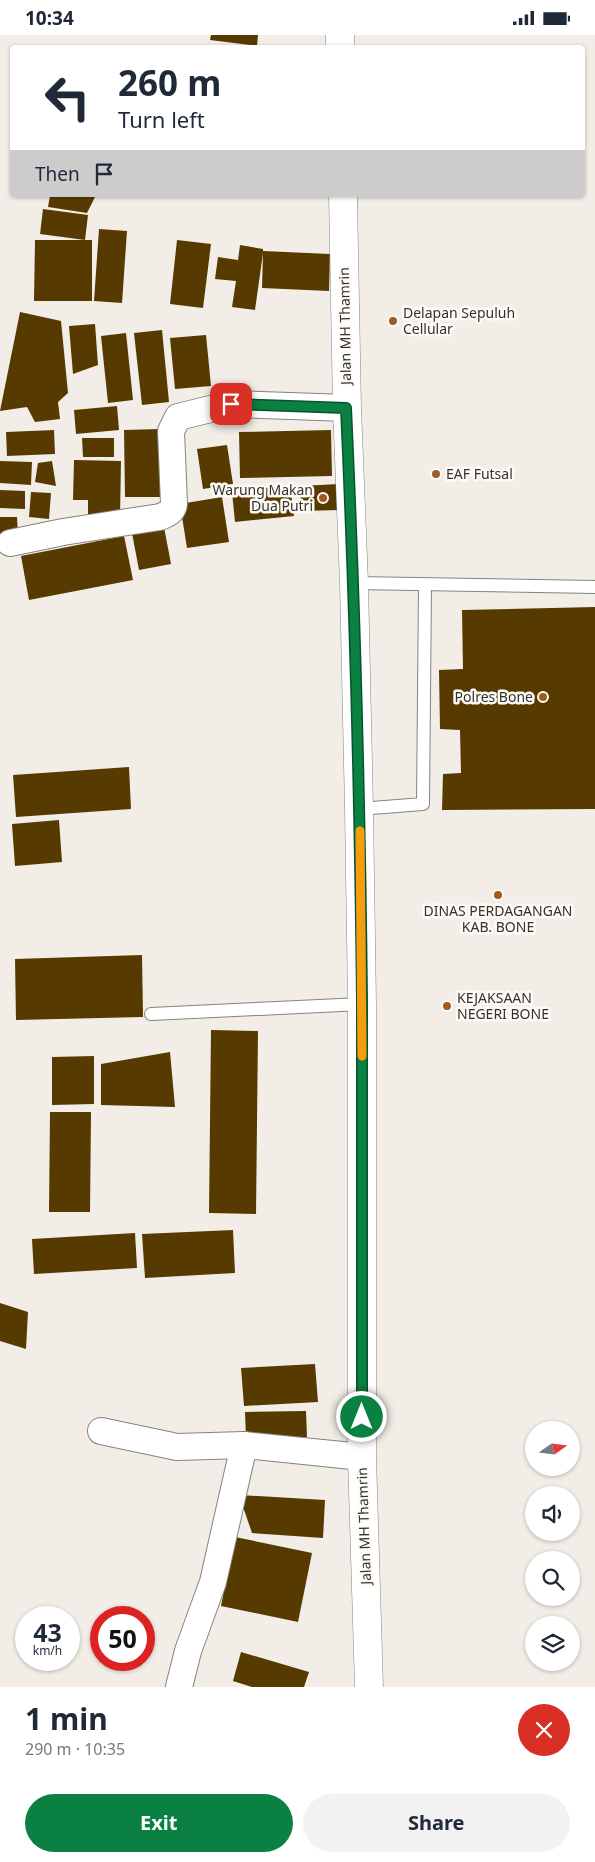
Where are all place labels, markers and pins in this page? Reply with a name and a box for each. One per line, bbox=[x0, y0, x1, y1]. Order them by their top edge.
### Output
place label: Delapan Sepuluh Cellular bbox=[403, 303, 515, 338]
marker: Delapan Sepuluh Cellular bbox=[387, 315, 399, 327]
pin bbox=[210, 383, 252, 425]
place label: EAF Futsal bbox=[446, 464, 513, 483]
marker: EAF Futsal bbox=[430, 468, 442, 480]
place label: Warung Makan Dua Putri bbox=[213, 480, 313, 515]
marker: Warung Makan Dua Putri bbox=[317, 492, 329, 504]
place label: Polres Bone bbox=[455, 687, 533, 706]
marker: Polres Bone bbox=[537, 691, 549, 703]
marker: DINAS PERDAGANGAN KAB. BONE bbox=[492, 889, 504, 901]
place label: DINAS PERDAGANGAN KAB. BONE bbox=[423, 901, 573, 936]
place label: KEJAKSAAN NEGERI BONE bbox=[457, 988, 549, 1023]
marker: KEJAKSAAN NEGERI BONE bbox=[441, 1000, 453, 1012]

